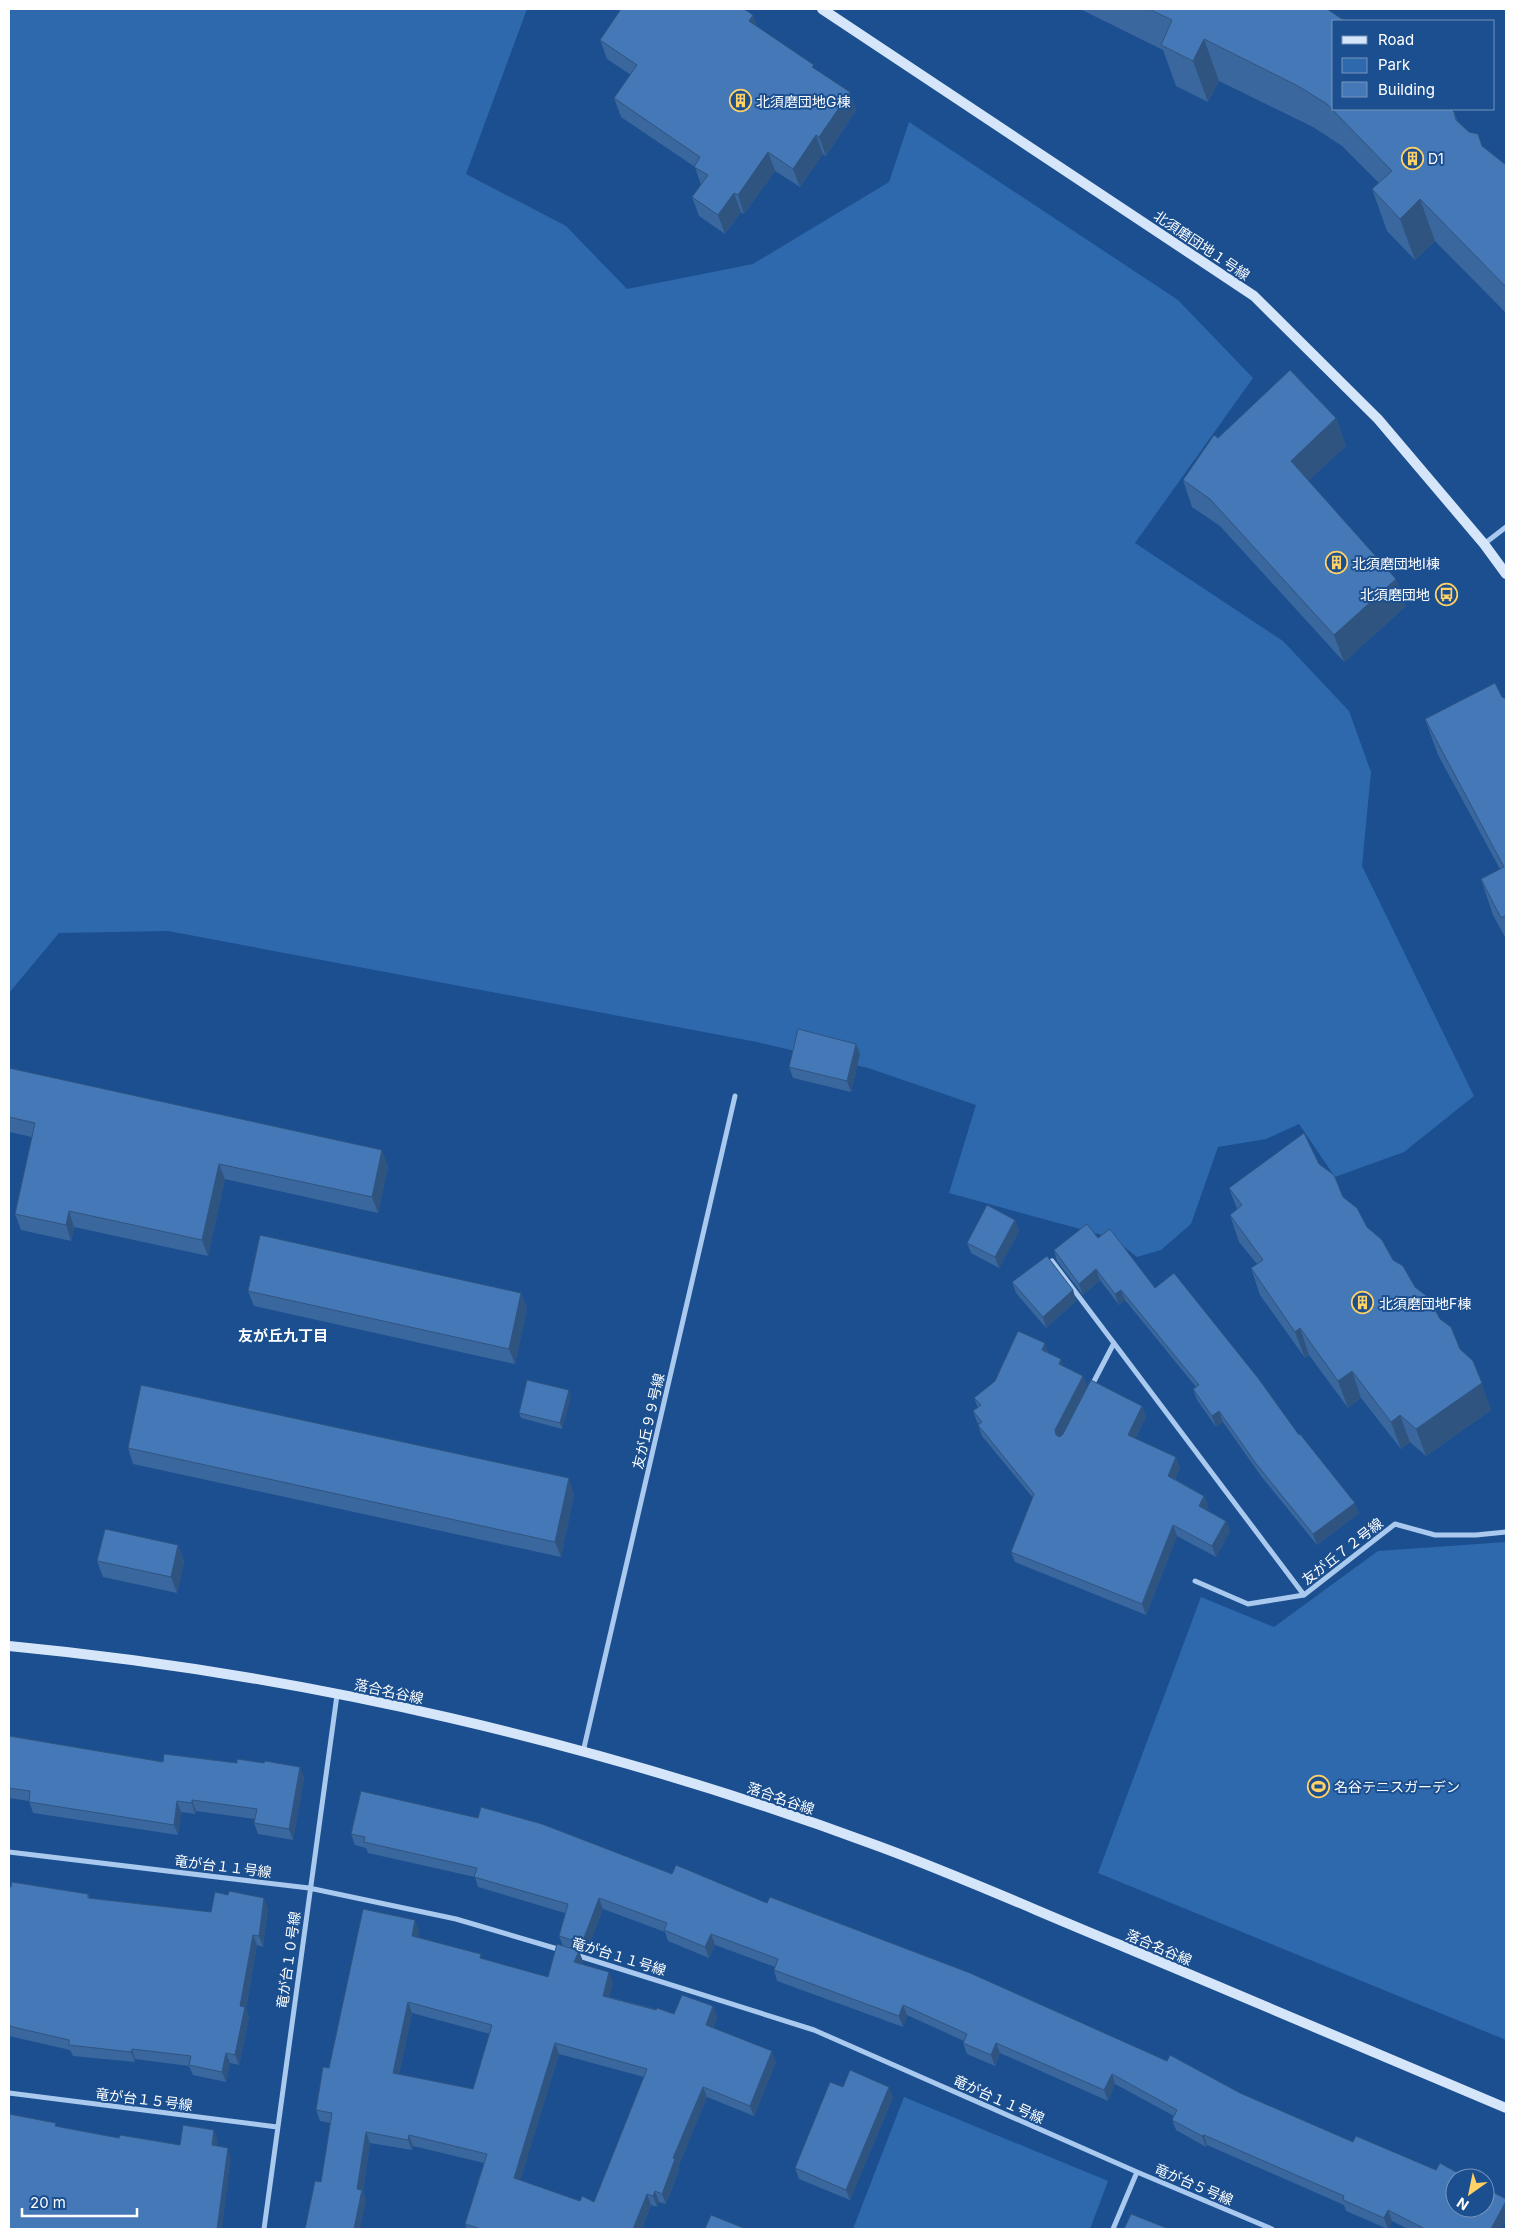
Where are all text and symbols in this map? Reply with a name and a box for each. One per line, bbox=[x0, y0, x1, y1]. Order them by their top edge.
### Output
legend bbox=[1332, 20, 1495, 110]
text: Road bbox=[1378, 30, 1414, 49]
text: Park bbox=[1378, 55, 1411, 74]
text: Building bbox=[1378, 80, 1435, 99]
building icon: 北須磨団地G棟 bbox=[728, 89, 752, 113]
place label: 北須磨団地G棟 bbox=[756, 93, 850, 110]
building icon: D1 bbox=[1400, 146, 1424, 170]
place label: D1 bbox=[1428, 150, 1444, 167]
street label: 北須磨団地１号線 bbox=[1151, 207, 1253, 283]
building icon: 北須磨団地I棟 bbox=[1324, 551, 1348, 575]
place label: 北須磨団地I棟 bbox=[1352, 555, 1440, 572]
bus stop icon: 北須磨団地 bbox=[1434, 582, 1458, 606]
place label: 北須磨団地 bbox=[1360, 586, 1430, 603]
building icon: 北須磨団地F棟 bbox=[1351, 1291, 1375, 1315]
place label: 北須磨団地F棟 bbox=[1379, 1295, 1471, 1312]
district label: 友が丘九丁目 bbox=[238, 1326, 328, 1345]
street label: 友が丘９９号線 bbox=[629, 1371, 667, 1471]
street label: 友が丘７２号線 bbox=[1298, 1514, 1386, 1588]
street label: 落合名谷線 bbox=[353, 1675, 425, 1707]
sports icon: 名谷テニスガーデン bbox=[1306, 1774, 1330, 1798]
place label: 名谷テニスガーデン bbox=[1334, 1778, 1460, 1795]
street label: 落合名谷線 bbox=[745, 1779, 817, 1817]
street label: 竜が台１１号線 bbox=[173, 1852, 273, 1880]
street label: 竜が台１０号線 bbox=[273, 1910, 303, 2010]
street label: 落合名谷線 bbox=[1123, 1926, 1195, 1968]
street label: 竜が台１１号線 bbox=[570, 1934, 668, 1978]
street label: 竜が台１１号線 bbox=[951, 2071, 1047, 2127]
street label: 竜が台１５号線 bbox=[94, 2085, 194, 2113]
street label: 竜が台５号線 bbox=[1152, 2160, 1236, 2208]
north arrow bbox=[1445, 2168, 1495, 2218]
scale bar bbox=[22, 2186, 138, 2218]
text: 20 m bbox=[30, 2193, 66, 2212]
text: N bbox=[1454, 2194, 1472, 2214]

